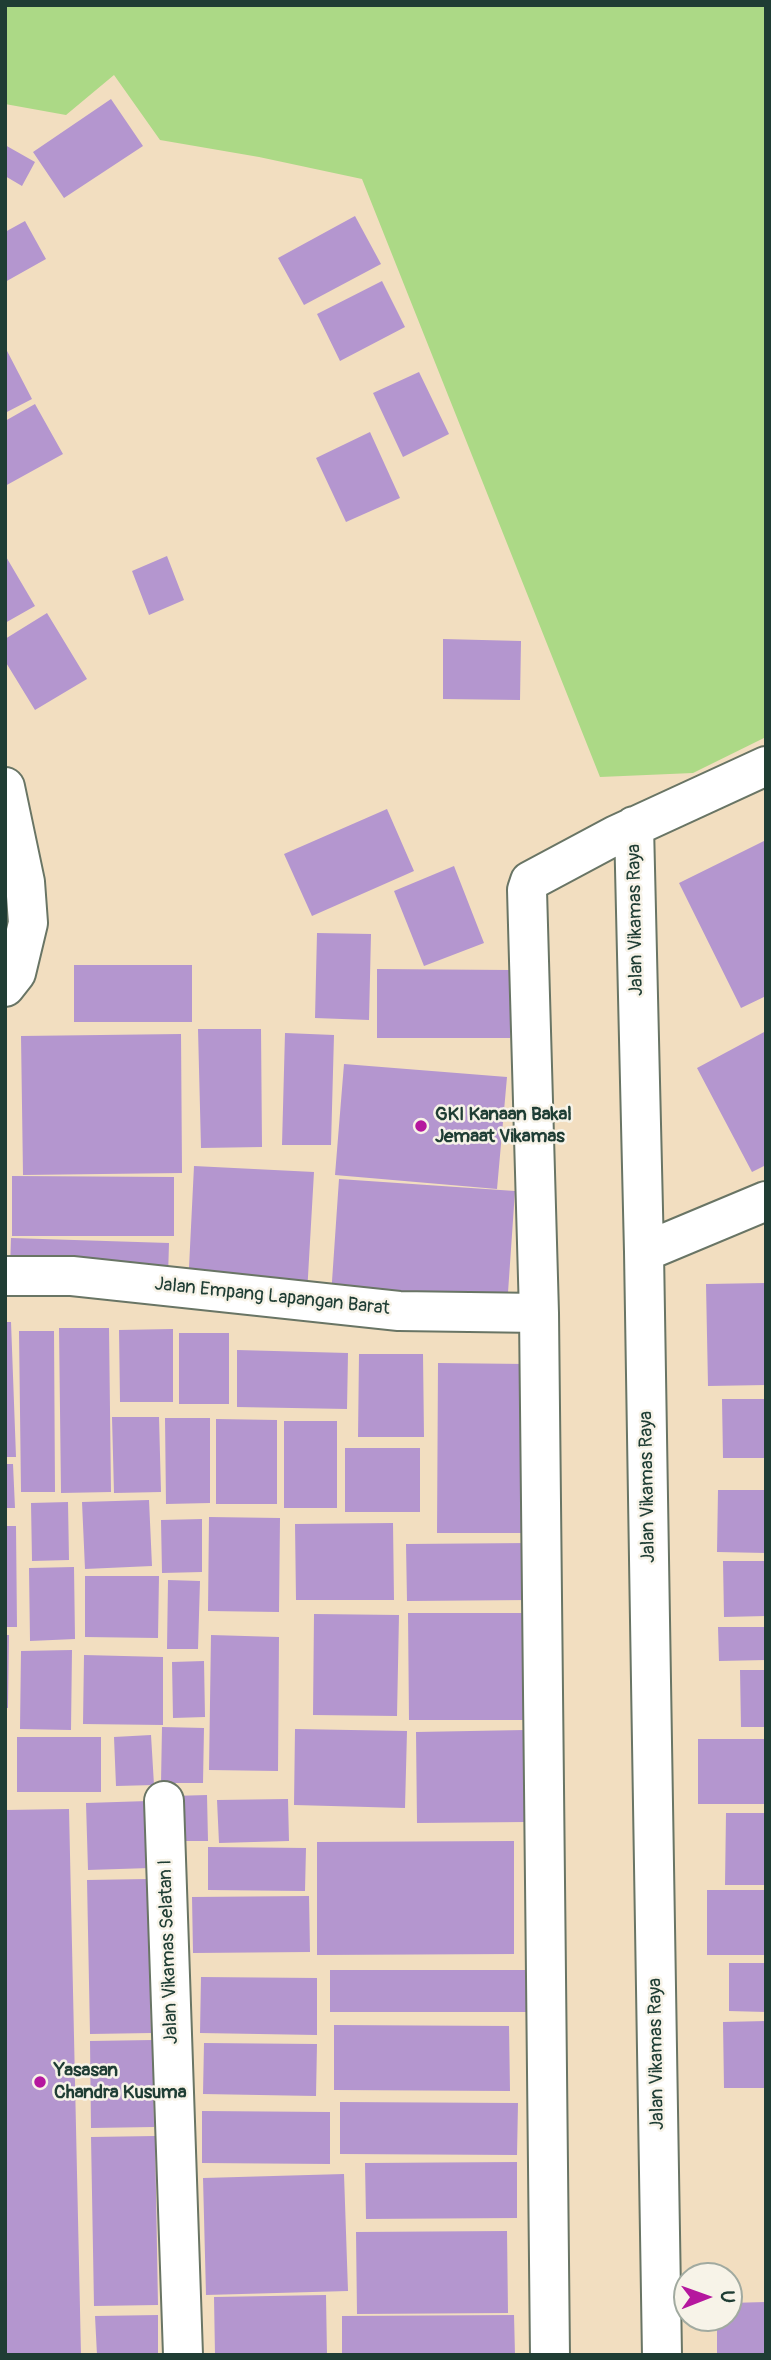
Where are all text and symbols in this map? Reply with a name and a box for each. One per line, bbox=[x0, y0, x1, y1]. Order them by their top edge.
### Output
street label: Jalan Vikamas Raya bbox=[623, 844, 649, 996]
place label: GKI Kanaan Bakal Jemaat Vikamas bbox=[435, 1104, 572, 1148]
marker: GKI Kanaan Bakal Jemaat Vikamas bbox=[413, 1118, 429, 1134]
street label: Jalan Empang Lapangan Barat bbox=[153, 1273, 391, 1321]
street label: Jalan Vikamas Raya bbox=[635, 1411, 661, 1563]
street label: Jalan Vikamas Selatan I bbox=[154, 1859, 184, 2045]
street label: Jalan Vikamas Raya bbox=[644, 1978, 670, 2130]
place label: Yasasan Chandra Kusuma bbox=[54, 2060, 187, 2104]
marker: Yasasan Chandra Kusuma bbox=[32, 2074, 48, 2090]
north arrow bbox=[673, 2262, 743, 2332]
text: U bbox=[715, 2290, 739, 2303]

